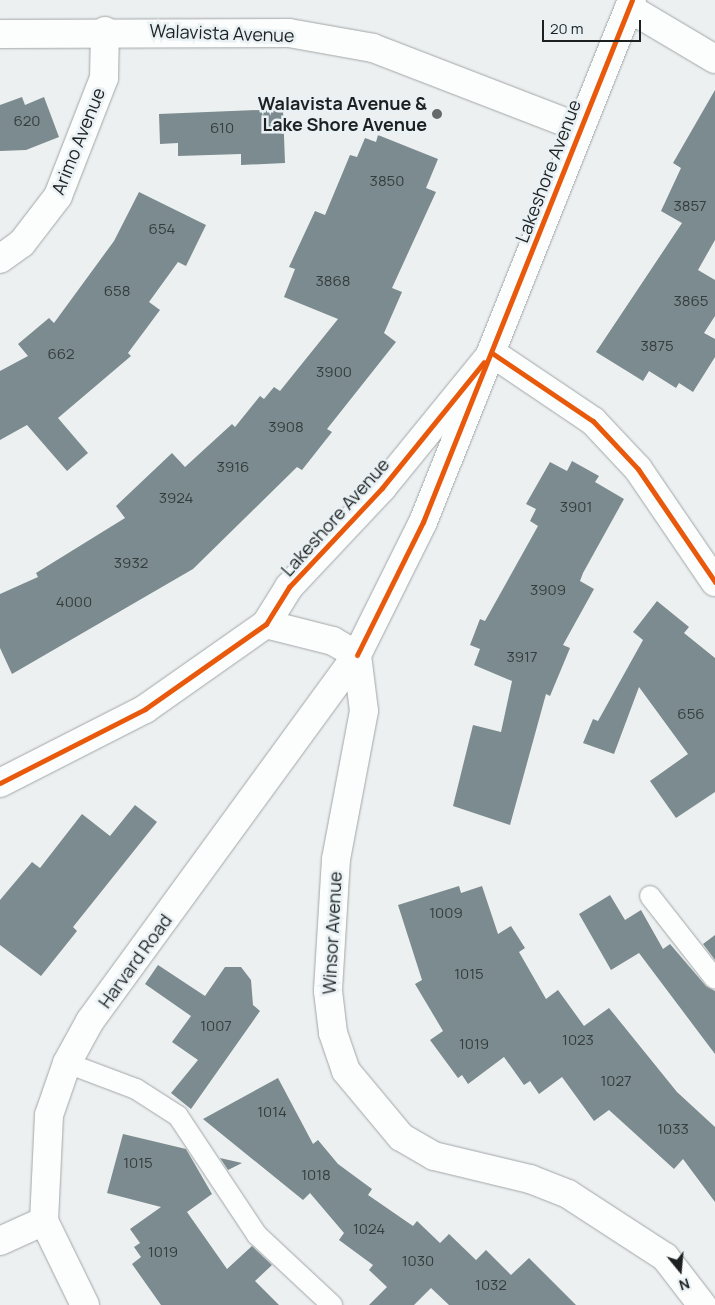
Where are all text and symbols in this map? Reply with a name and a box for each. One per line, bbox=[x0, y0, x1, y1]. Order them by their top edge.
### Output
scale bar bbox=[545, 10, 644, 42]
text: 20 m bbox=[550, 18, 583, 39]
street label: Walavista Avenue bbox=[149, 20, 295, 46]
street label: Arimo Avenue bbox=[47, 84, 109, 198]
place label: Walavista Avenue & Lake Shore Avenue bbox=[258, 93, 427, 136]
street label: Lakeshore Avenue bbox=[511, 97, 585, 245]
marker: Walavista Avenue & Lake Shore Avenue bbox=[431, 108, 443, 120]
house number: 620 bbox=[13, 112, 41, 130]
house number: 610 bbox=[210, 119, 234, 137]
house number: 3850 bbox=[370, 172, 404, 190]
house number: 3857 bbox=[673, 197, 707, 215]
house number: 654 bbox=[149, 220, 175, 238]
house number: 3868 bbox=[315, 272, 351, 290]
house number: 658 bbox=[104, 282, 130, 300]
house number: 3865 bbox=[674, 292, 708, 310]
house number: 3875 bbox=[640, 337, 674, 355]
house number: 662 bbox=[47, 345, 75, 363]
house number: 3900 bbox=[316, 363, 352, 381]
house number: 3908 bbox=[268, 418, 304, 436]
street label: Lakeshore Avenue bbox=[276, 454, 394, 580]
house number: 3916 bbox=[217, 458, 249, 476]
house number: 3924 bbox=[159, 489, 193, 507]
house number: 3901 bbox=[560, 498, 592, 516]
house number: 3932 bbox=[114, 554, 148, 572]
house number: 3909 bbox=[530, 581, 566, 599]
house number: 4000 bbox=[56, 593, 92, 611]
house number: 3917 bbox=[507, 648, 537, 666]
house number: 656 bbox=[677, 705, 705, 723]
street label: Winsor Avenue bbox=[318, 871, 346, 995]
house number: 1009 bbox=[429, 904, 463, 922]
street label: Harvard Road bbox=[94, 910, 176, 1012]
house number: 1015 bbox=[454, 965, 484, 983]
house number: 1007 bbox=[200, 1017, 232, 1035]
house number: 1023 bbox=[562, 1031, 594, 1049]
house number: 1019 bbox=[459, 1035, 489, 1053]
house number: 1027 bbox=[600, 1072, 632, 1090]
house number: 1014 bbox=[257, 1103, 287, 1121]
house number: 1033 bbox=[657, 1120, 689, 1138]
house number: 1015 bbox=[123, 1154, 153, 1172]
house number: 1018 bbox=[301, 1166, 331, 1184]
house number: 1024 bbox=[353, 1220, 385, 1238]
house number: 1019 bbox=[148, 1243, 178, 1261]
north arrow bbox=[655, 1245, 705, 1295]
house number: 1030 bbox=[402, 1252, 434, 1270]
text: N bbox=[677, 1274, 692, 1295]
house number: 1032 bbox=[475, 1276, 507, 1294]

